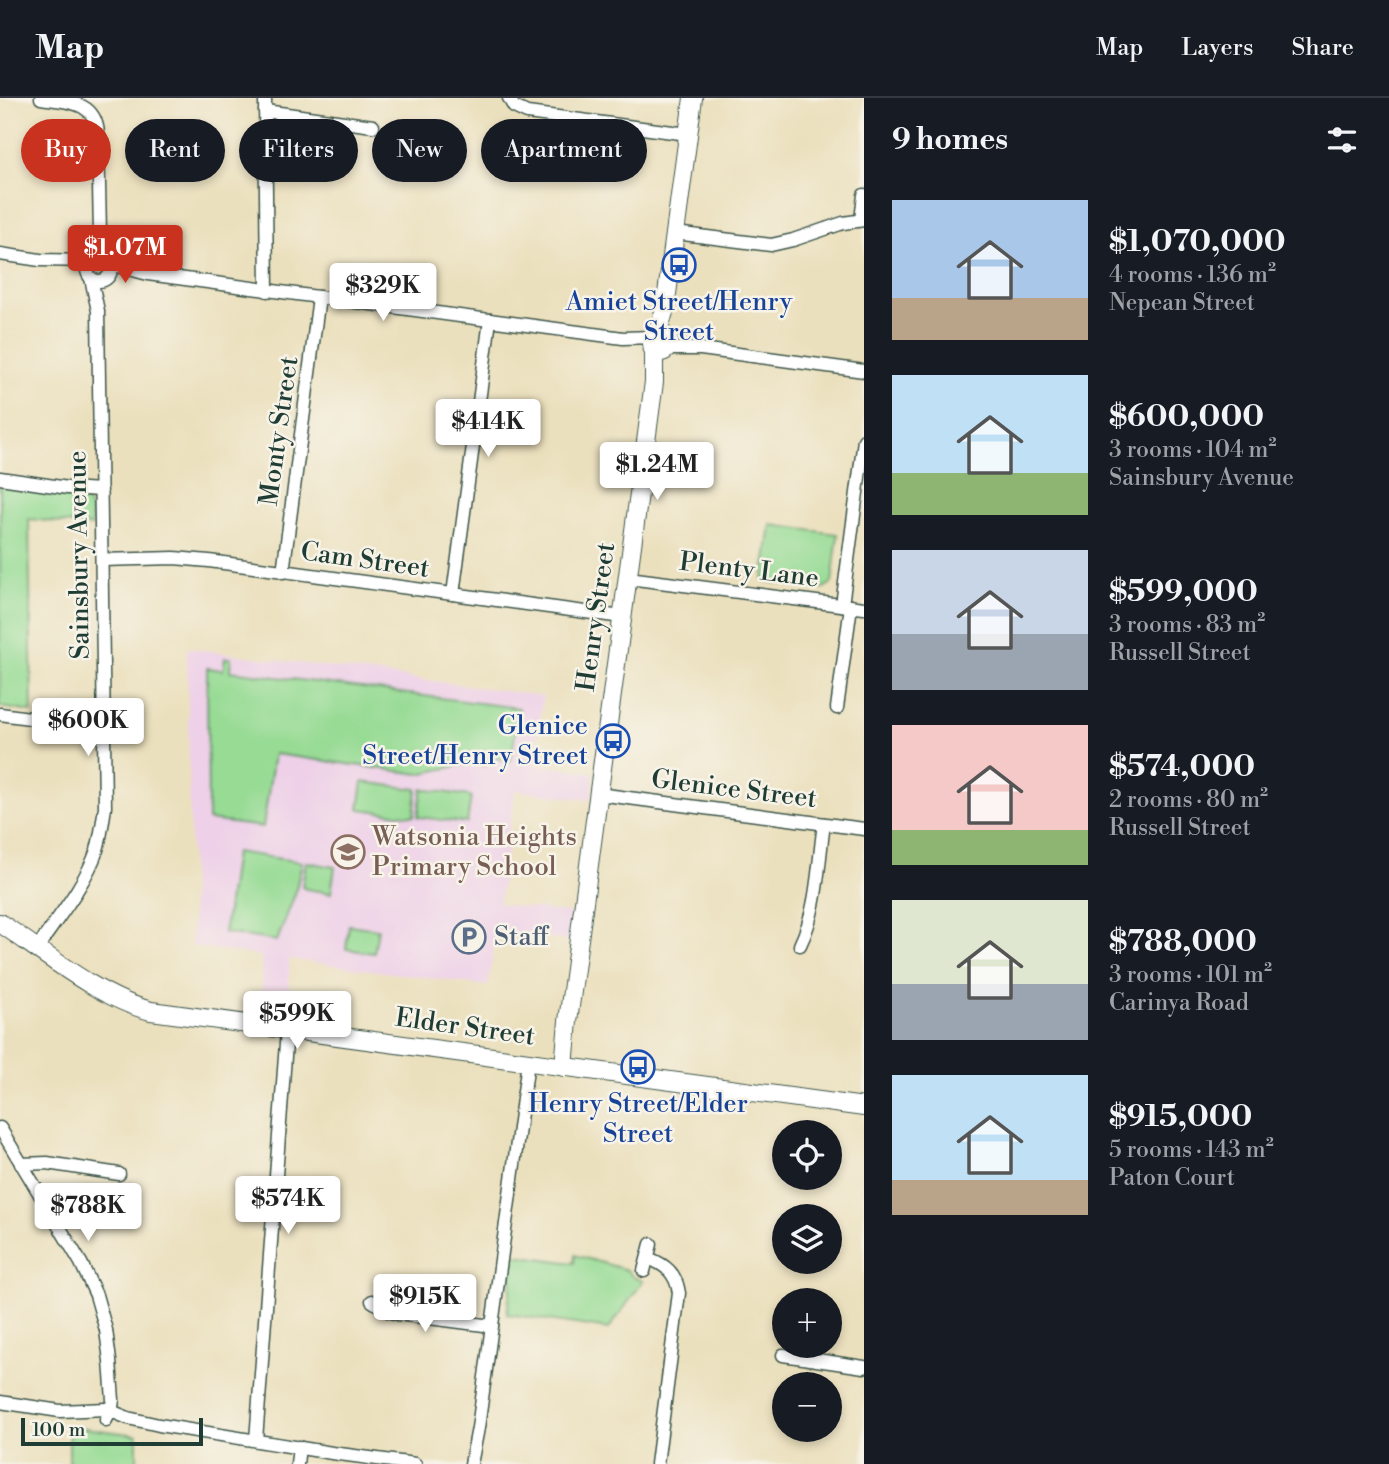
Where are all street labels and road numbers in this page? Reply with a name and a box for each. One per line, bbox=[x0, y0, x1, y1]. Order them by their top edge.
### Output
street label: Monty Street bbox=[253, 354, 305, 508]
street label: Sainsbury Avenue bbox=[61, 450, 97, 660]
street label: Cam Street bbox=[299, 535, 431, 585]
street label: Henry Street bbox=[570, 540, 622, 694]
street label: Plenty Lane bbox=[677, 546, 821, 594]
street label: Glenice Street bbox=[650, 763, 818, 815]
street label: Elder Street bbox=[393, 1001, 537, 1053]

